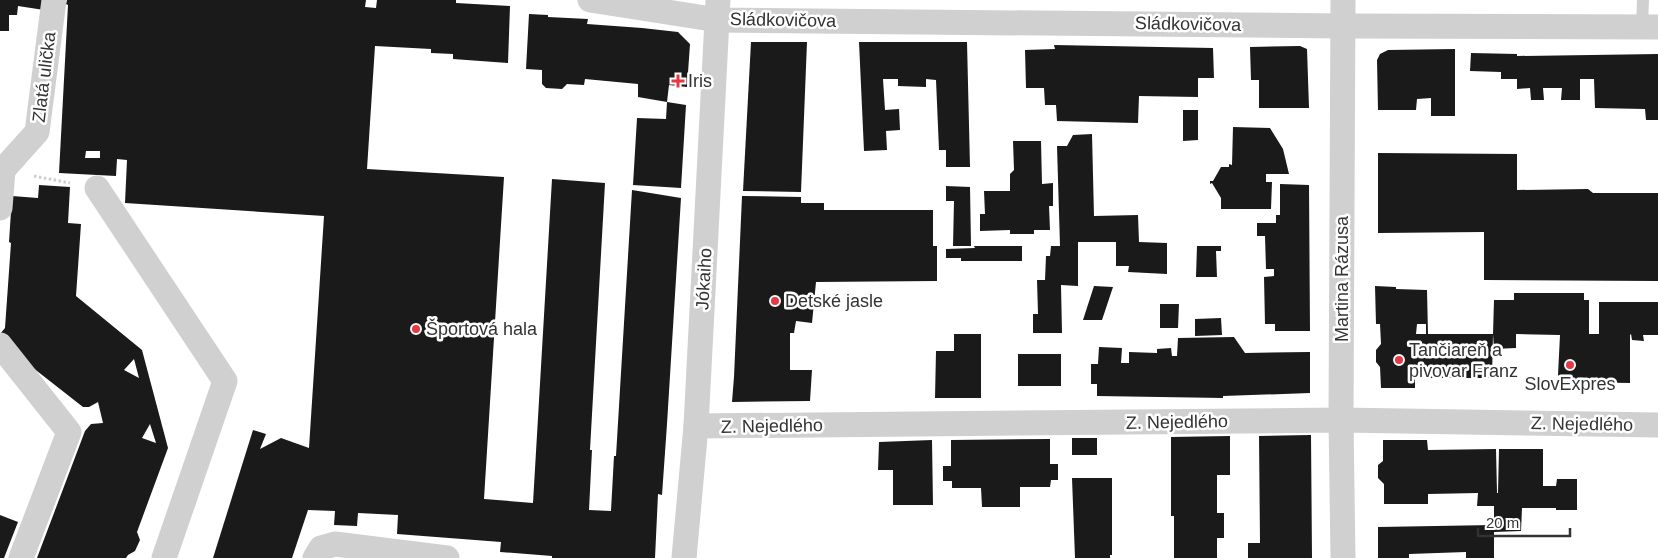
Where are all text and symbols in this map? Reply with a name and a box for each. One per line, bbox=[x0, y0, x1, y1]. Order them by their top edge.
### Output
street label: Sládkovičova bbox=[730, 9, 837, 31]
street label: Sládkovičova bbox=[1135, 13, 1242, 35]
street label: Zlatá ulička bbox=[29, 30, 60, 123]
place label: Iris bbox=[688, 71, 712, 91]
marker: Iris bbox=[672, 75, 684, 87]
street label: Martina Rázusa bbox=[1332, 215, 1352, 342]
street label: Jókaiho bbox=[692, 247, 716, 311]
place label: Detské jasle bbox=[785, 291, 883, 311]
marker: Detské jasle bbox=[769, 295, 781, 307]
place label: Športová hala bbox=[426, 318, 538, 339]
marker: Športová hala bbox=[410, 323, 422, 335]
place label: Tančiareň a pivovar Franz bbox=[1409, 340, 1518, 381]
marker: Tančiareň a pivovar Franz bbox=[1393, 354, 1405, 366]
marker: SlovExpres bbox=[1564, 359, 1576, 371]
place label: SlovExpres bbox=[1524, 374, 1616, 394]
street label: Z. Nejedlého bbox=[1126, 411, 1228, 433]
street label: Z. Nejedlého bbox=[1531, 413, 1633, 435]
street label: Z. Nejedlého bbox=[721, 415, 823, 437]
scale bar bbox=[1478, 506, 1570, 538]
text: 20 m bbox=[1486, 514, 1519, 531]

